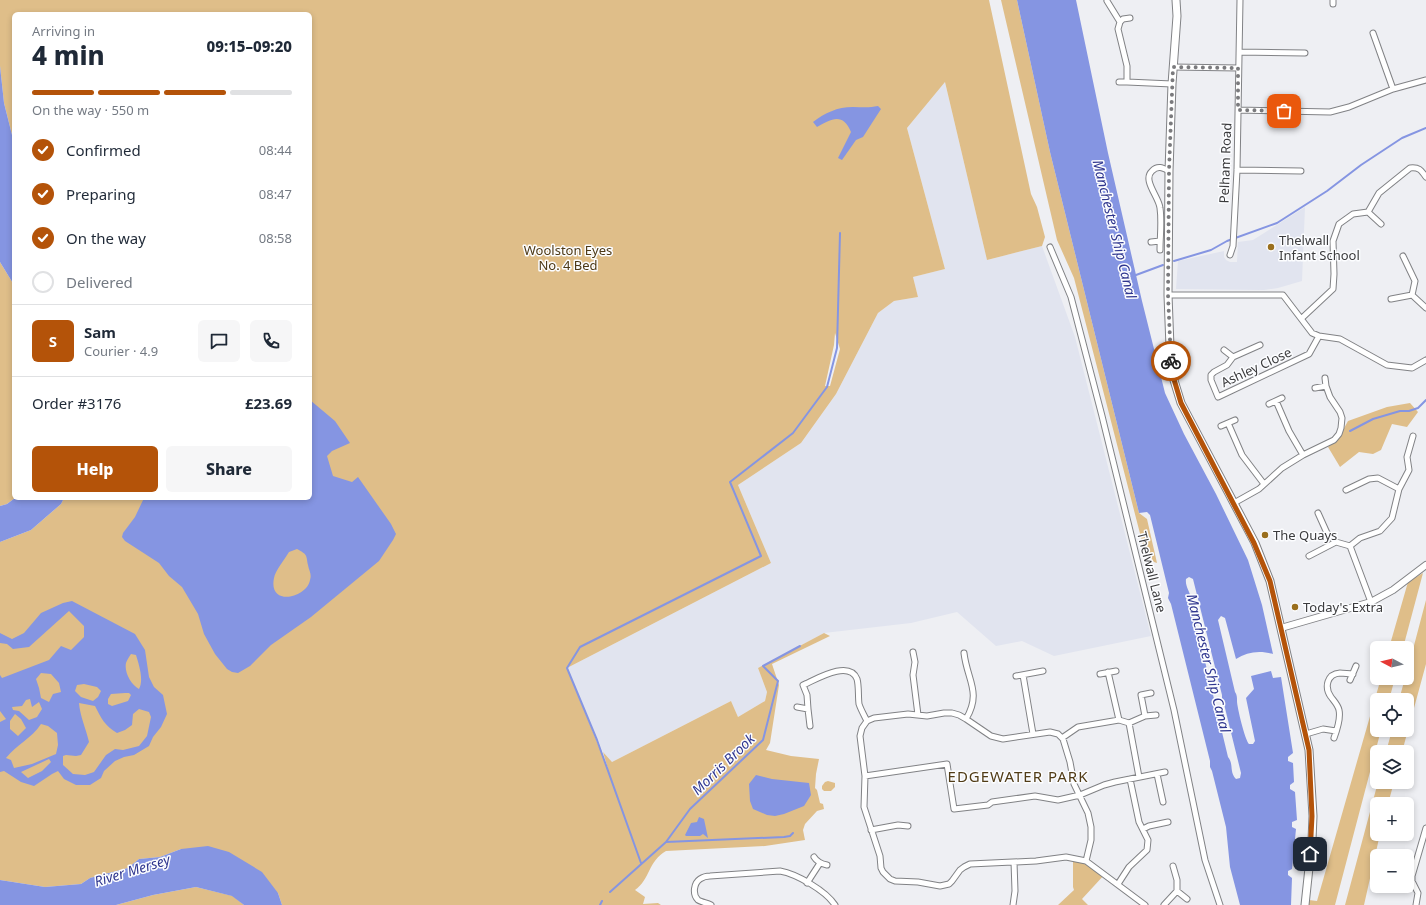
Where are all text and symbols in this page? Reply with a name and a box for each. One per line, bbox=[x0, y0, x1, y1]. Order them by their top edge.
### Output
text: Arriving in bbox=[32, 22, 95, 40]
text: 09:15–09:20 bbox=[207, 36, 292, 56]
text: 4 min bbox=[32, 37, 105, 73]
pin bbox=[1267, 94, 1301, 128]
icon: bag bbox=[1273, 100, 1295, 122]
text: On the way · 550 m bbox=[32, 101, 149, 119]
street label: Pelham Road bbox=[1215, 122, 1235, 204]
icon: check bbox=[32, 139, 54, 161]
text: Confirmed bbox=[66, 140, 141, 160]
text: 08:44 bbox=[259, 141, 292, 159]
water label: Manchester Ship Canal bbox=[1089, 158, 1142, 301]
icon: check bbox=[32, 183, 54, 205]
text: Preparing bbox=[66, 184, 136, 204]
text: 08:47 bbox=[259, 185, 292, 203]
icon: check bbox=[32, 227, 54, 249]
text: On the way bbox=[66, 228, 146, 248]
text: 08:58 bbox=[259, 229, 292, 247]
place label: Thelwall Infant School bbox=[1279, 231, 1360, 264]
park label: Woolston Eyes No. 4 Bed bbox=[524, 241, 612, 274]
marker: Thelwall Infant School bbox=[1266, 242, 1276, 252]
text: Delivered bbox=[66, 272, 133, 292]
button: chat bbox=[198, 320, 240, 362]
button: phone bbox=[250, 320, 292, 362]
text: Sam bbox=[84, 322, 116, 342]
text: S bbox=[49, 331, 57, 351]
courier bbox=[1151, 341, 1191, 381]
text: Courier · 4.9 bbox=[84, 342, 158, 360]
street label: Ashley Close bbox=[1218, 343, 1294, 391]
icon: bike bbox=[1160, 350, 1182, 372]
text: Order #3176 bbox=[32, 393, 121, 413]
text: £23.69 bbox=[245, 393, 292, 413]
button: Help bbox=[32, 446, 158, 492]
button: Share bbox=[166, 446, 292, 492]
place label: The Quays bbox=[1273, 526, 1337, 544]
street label: Thelwall Lane bbox=[1133, 530, 1171, 614]
marker: The Quays bbox=[1260, 530, 1270, 540]
water label: Manchester Ship Canal bbox=[1183, 592, 1236, 735]
place label: Today's Extra bbox=[1303, 598, 1383, 616]
marker: Today's Extra bbox=[1290, 602, 1300, 612]
north arrow bbox=[1370, 641, 1414, 685]
map controls bbox=[1370, 641, 1414, 893]
button: locate bbox=[1370, 693, 1414, 737]
water label: Morris Brook bbox=[687, 728, 759, 799]
button: layers bbox=[1370, 745, 1414, 789]
district label: EDGEWATER PARK bbox=[948, 766, 1088, 786]
button: + bbox=[1370, 797, 1414, 841]
pin bbox=[1293, 837, 1327, 871]
icon: home bbox=[1299, 843, 1321, 865]
water label: River Mersey bbox=[92, 849, 173, 890]
button: − bbox=[1370, 849, 1414, 893]

